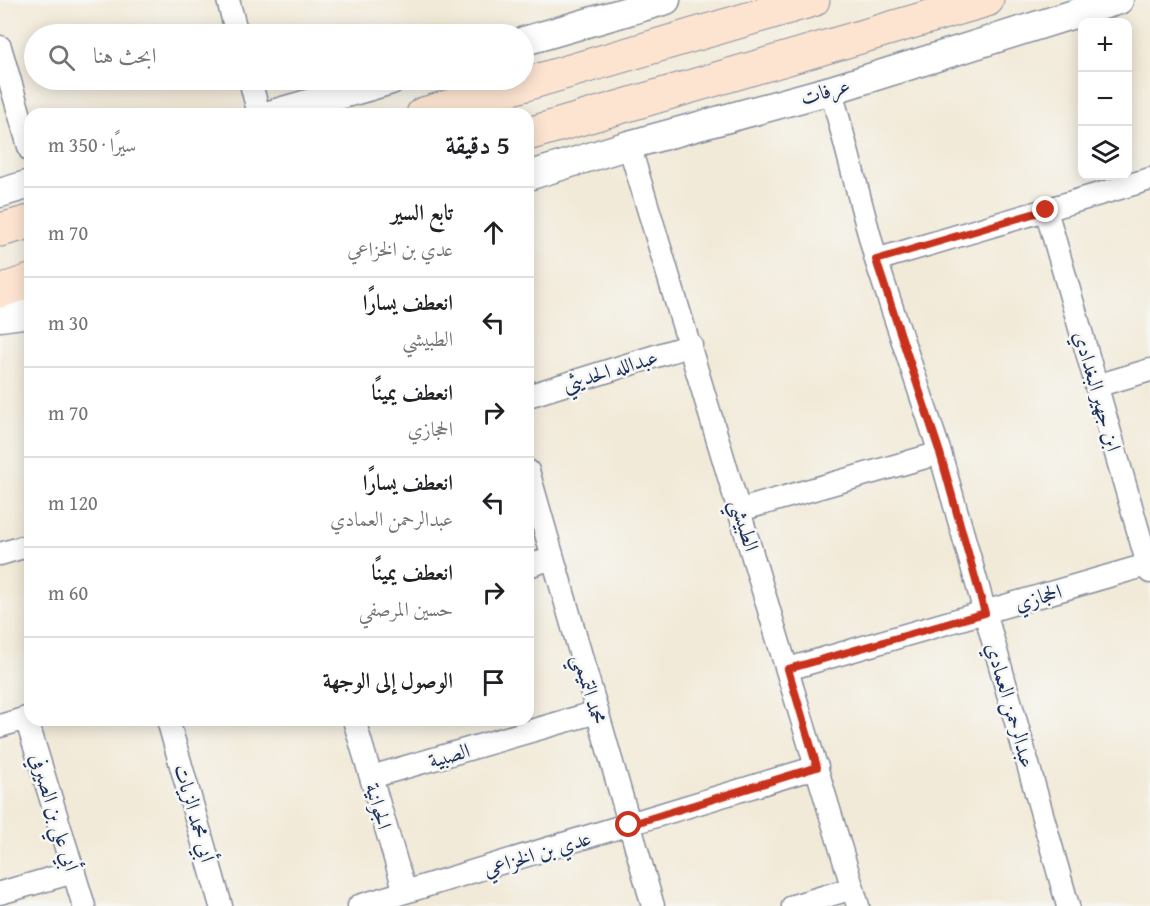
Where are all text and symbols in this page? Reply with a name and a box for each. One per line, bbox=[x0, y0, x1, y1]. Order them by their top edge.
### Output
map controls bbox=[1078, 18, 1132, 180]
button: + bbox=[1078, 18, 1132, 72]
search box bbox=[24, 24, 534, 90]
text: ابحث هنا bbox=[93, 39, 157, 71]
icon: search bbox=[45, 41, 78, 74]
street label: عرفات bbox=[797, 69, 853, 113]
button: − bbox=[1078, 72, 1132, 126]
text: 5 دقيقة bbox=[445, 125, 510, 164]
button: layers bbox=[1078, 126, 1132, 180]
text: سيرًا · 350 m bbox=[48, 130, 136, 159]
text: تابع السير bbox=[391, 196, 453, 228]
route end bbox=[1032, 196, 1058, 222]
icon: ahead bbox=[477, 216, 510, 249]
text: 70 m bbox=[48, 218, 88, 247]
text: عدي بن الخزاعي bbox=[347, 234, 453, 263]
text: انعطف يسارًا bbox=[363, 286, 453, 318]
icon: left bbox=[477, 306, 510, 339]
text: 30 m bbox=[48, 308, 88, 337]
text: الطبيشي bbox=[402, 324, 453, 353]
street label: ابن جهير البغدادي bbox=[1065, 327, 1130, 455]
street label: عبدالله الحديثي bbox=[558, 341, 663, 403]
text: انعطف يمينًا bbox=[372, 376, 453, 408]
icon: right bbox=[477, 396, 510, 429]
text: 70 m bbox=[48, 398, 88, 427]
text: الحجازي bbox=[407, 414, 453, 443]
text: انعطف يسارًا bbox=[363, 466, 453, 498]
icon: left bbox=[477, 486, 510, 519]
text: 120 m bbox=[48, 488, 98, 517]
street label: الطبيشي bbox=[718, 495, 768, 557]
text: عبدالرحمن العمادي bbox=[330, 504, 453, 533]
text: انعطف يمينًا bbox=[372, 556, 453, 588]
icon: right bbox=[477, 576, 510, 609]
street label: الحجازي bbox=[1011, 576, 1066, 619]
text: 60 m bbox=[48, 578, 88, 607]
text: حسين المرصفي bbox=[359, 594, 453, 623]
street label: عبدالرحمن العمادي bbox=[977, 639, 1044, 772]
street label: محمد التميمي bbox=[560, 650, 615, 729]
text: الوصول إلى الوجهة bbox=[323, 664, 453, 696]
icon: arrive bbox=[477, 666, 510, 699]
street label: الصبية bbox=[425, 734, 473, 776]
street label: أبي علي بن الصيرفي bbox=[18, 749, 88, 876]
street label: أبي محمد الزيات bbox=[164, 760, 224, 866]
street label: الجوانية bbox=[358, 779, 400, 833]
route start bbox=[615, 811, 641, 837]
street label: عدي بن الخزاعي bbox=[479, 822, 595, 886]

